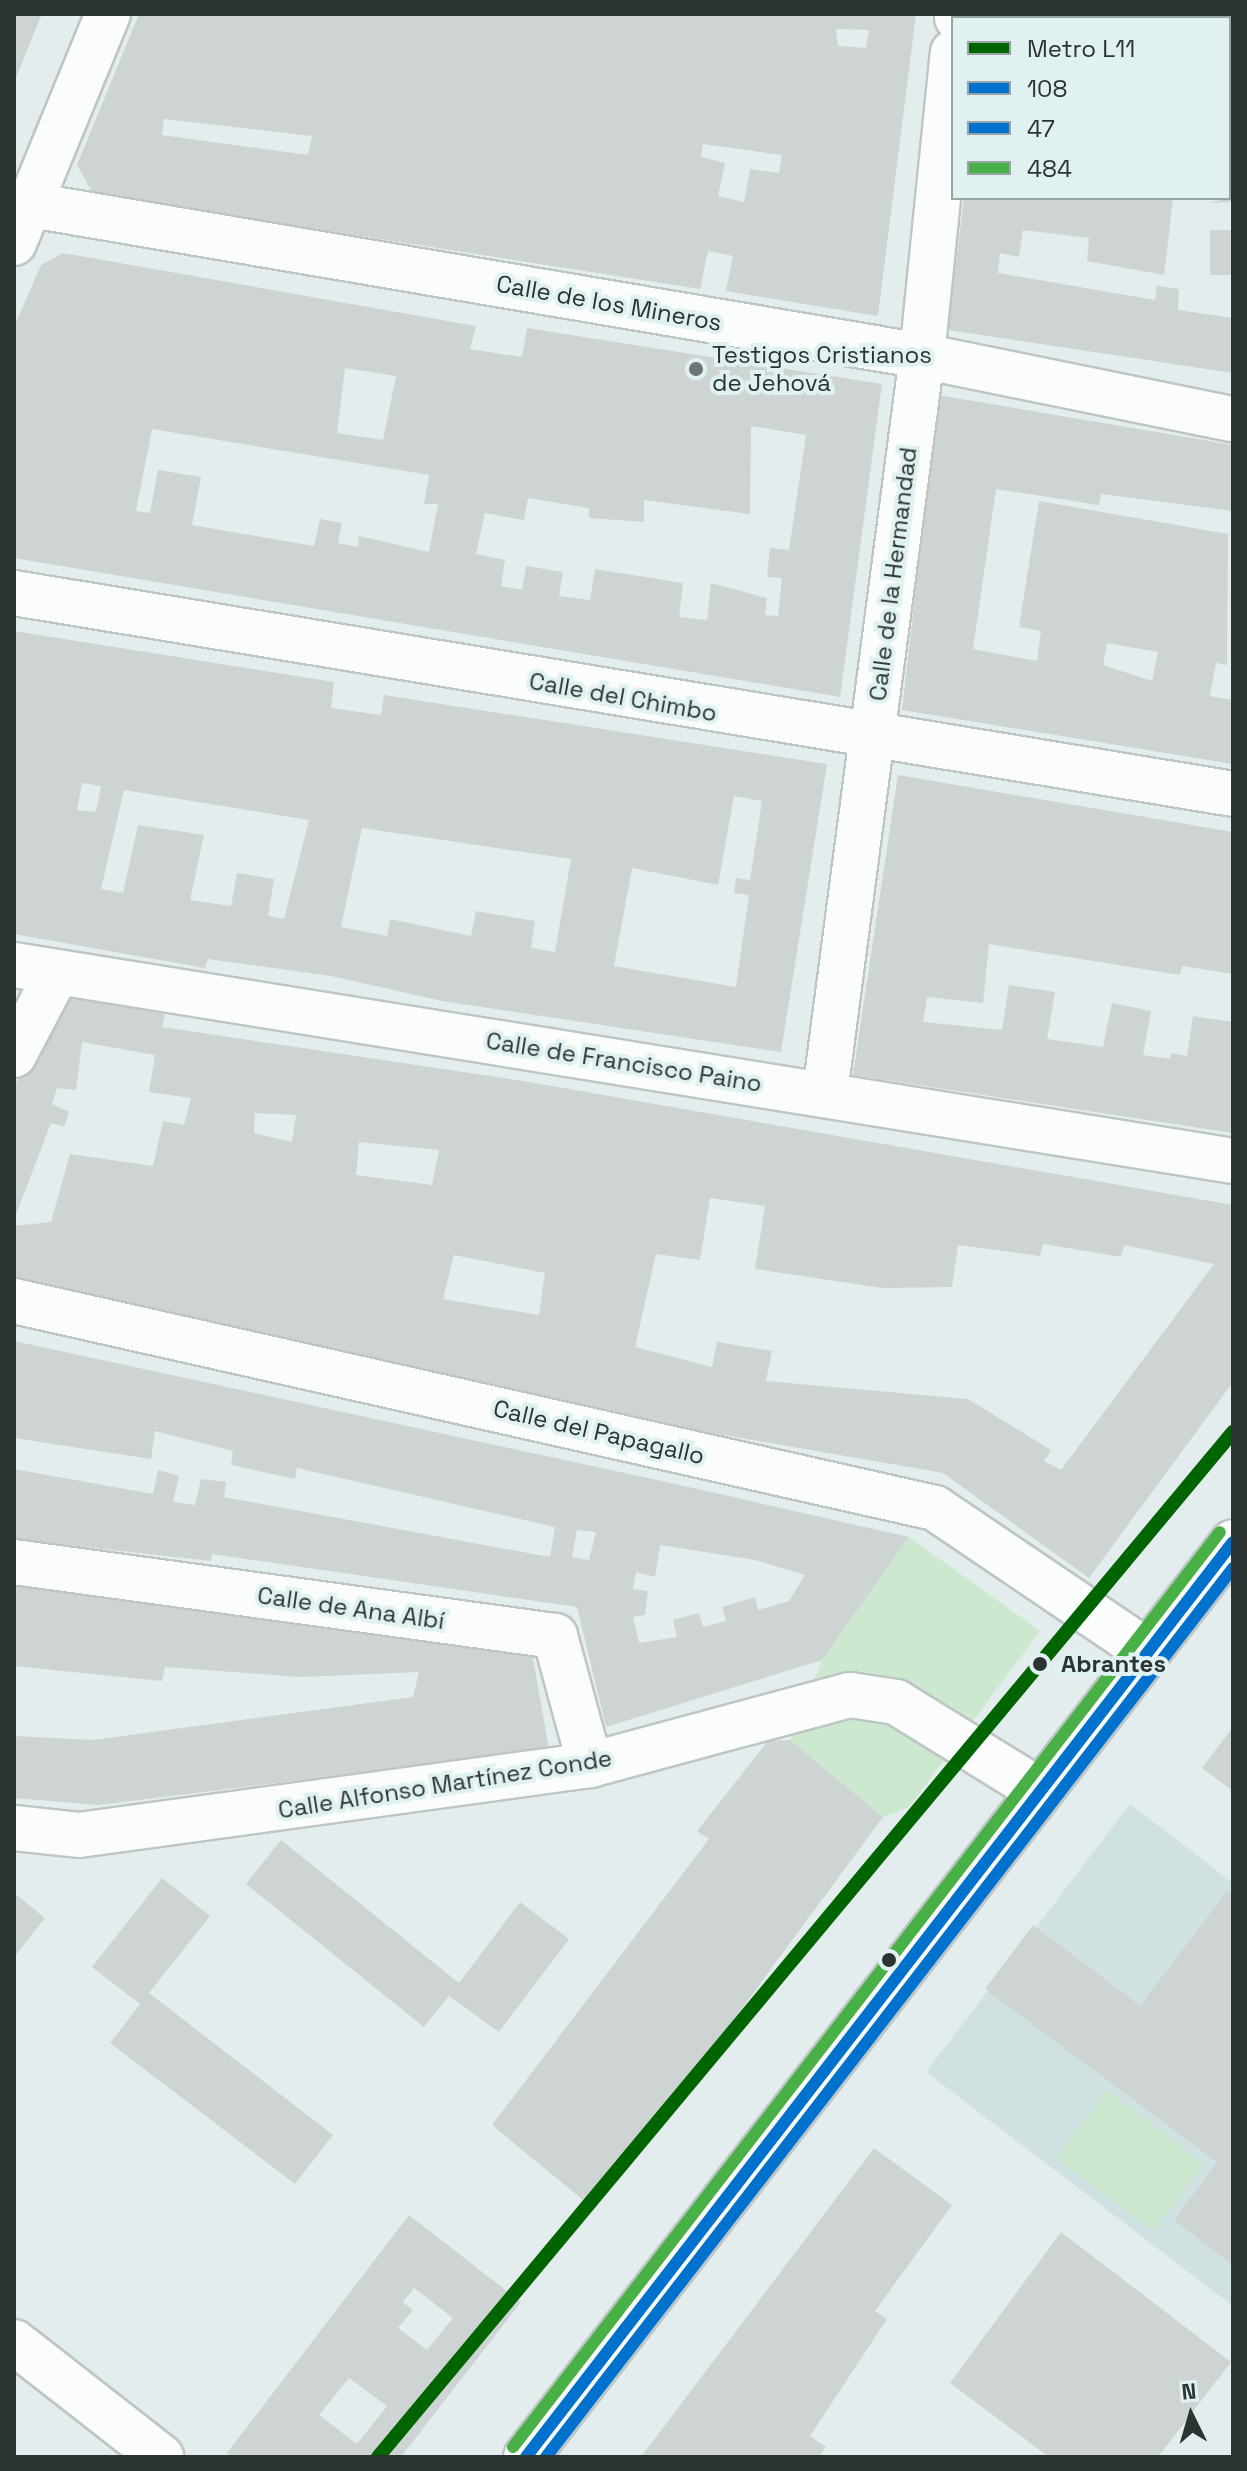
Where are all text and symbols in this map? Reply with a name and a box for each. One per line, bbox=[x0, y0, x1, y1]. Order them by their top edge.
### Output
legend bbox=[951, 16, 1231, 200]
text: Metro L11 bbox=[1027, 33, 1135, 64]
text: 108 bbox=[1027, 73, 1067, 104]
text: 47 bbox=[1027, 113, 1055, 144]
text: 484 bbox=[1027, 153, 1072, 184]
street label: Calle de los Mineros bbox=[494, 269, 724, 337]
place label: Testigos Cristianos de Jehová bbox=[712, 341, 932, 397]
marker: Testigos Cristianos de Jehová bbox=[687, 360, 705, 378]
street label: Calle de la Hermandad bbox=[863, 445, 923, 703]
street label: Calle del Chimbo bbox=[527, 666, 719, 728]
street label: Calle de Francisco Paino bbox=[484, 1026, 764, 1098]
street label: Calle del Papagallo bbox=[491, 1394, 707, 1470]
street label: Calle de Ana Albí bbox=[255, 1581, 447, 1635]
marker: Abrantes bbox=[1026, 1650, 1054, 1678]
place label: Abrantes bbox=[1061, 1650, 1166, 1678]
street label: Calle Alfonso Martínez Conde bbox=[276, 1743, 614, 1825]
unlabelled marker bbox=[881, 1952, 897, 1968]
north arrow bbox=[1151, 2375, 1231, 2455]
text: N bbox=[1180, 2377, 1197, 2406]

